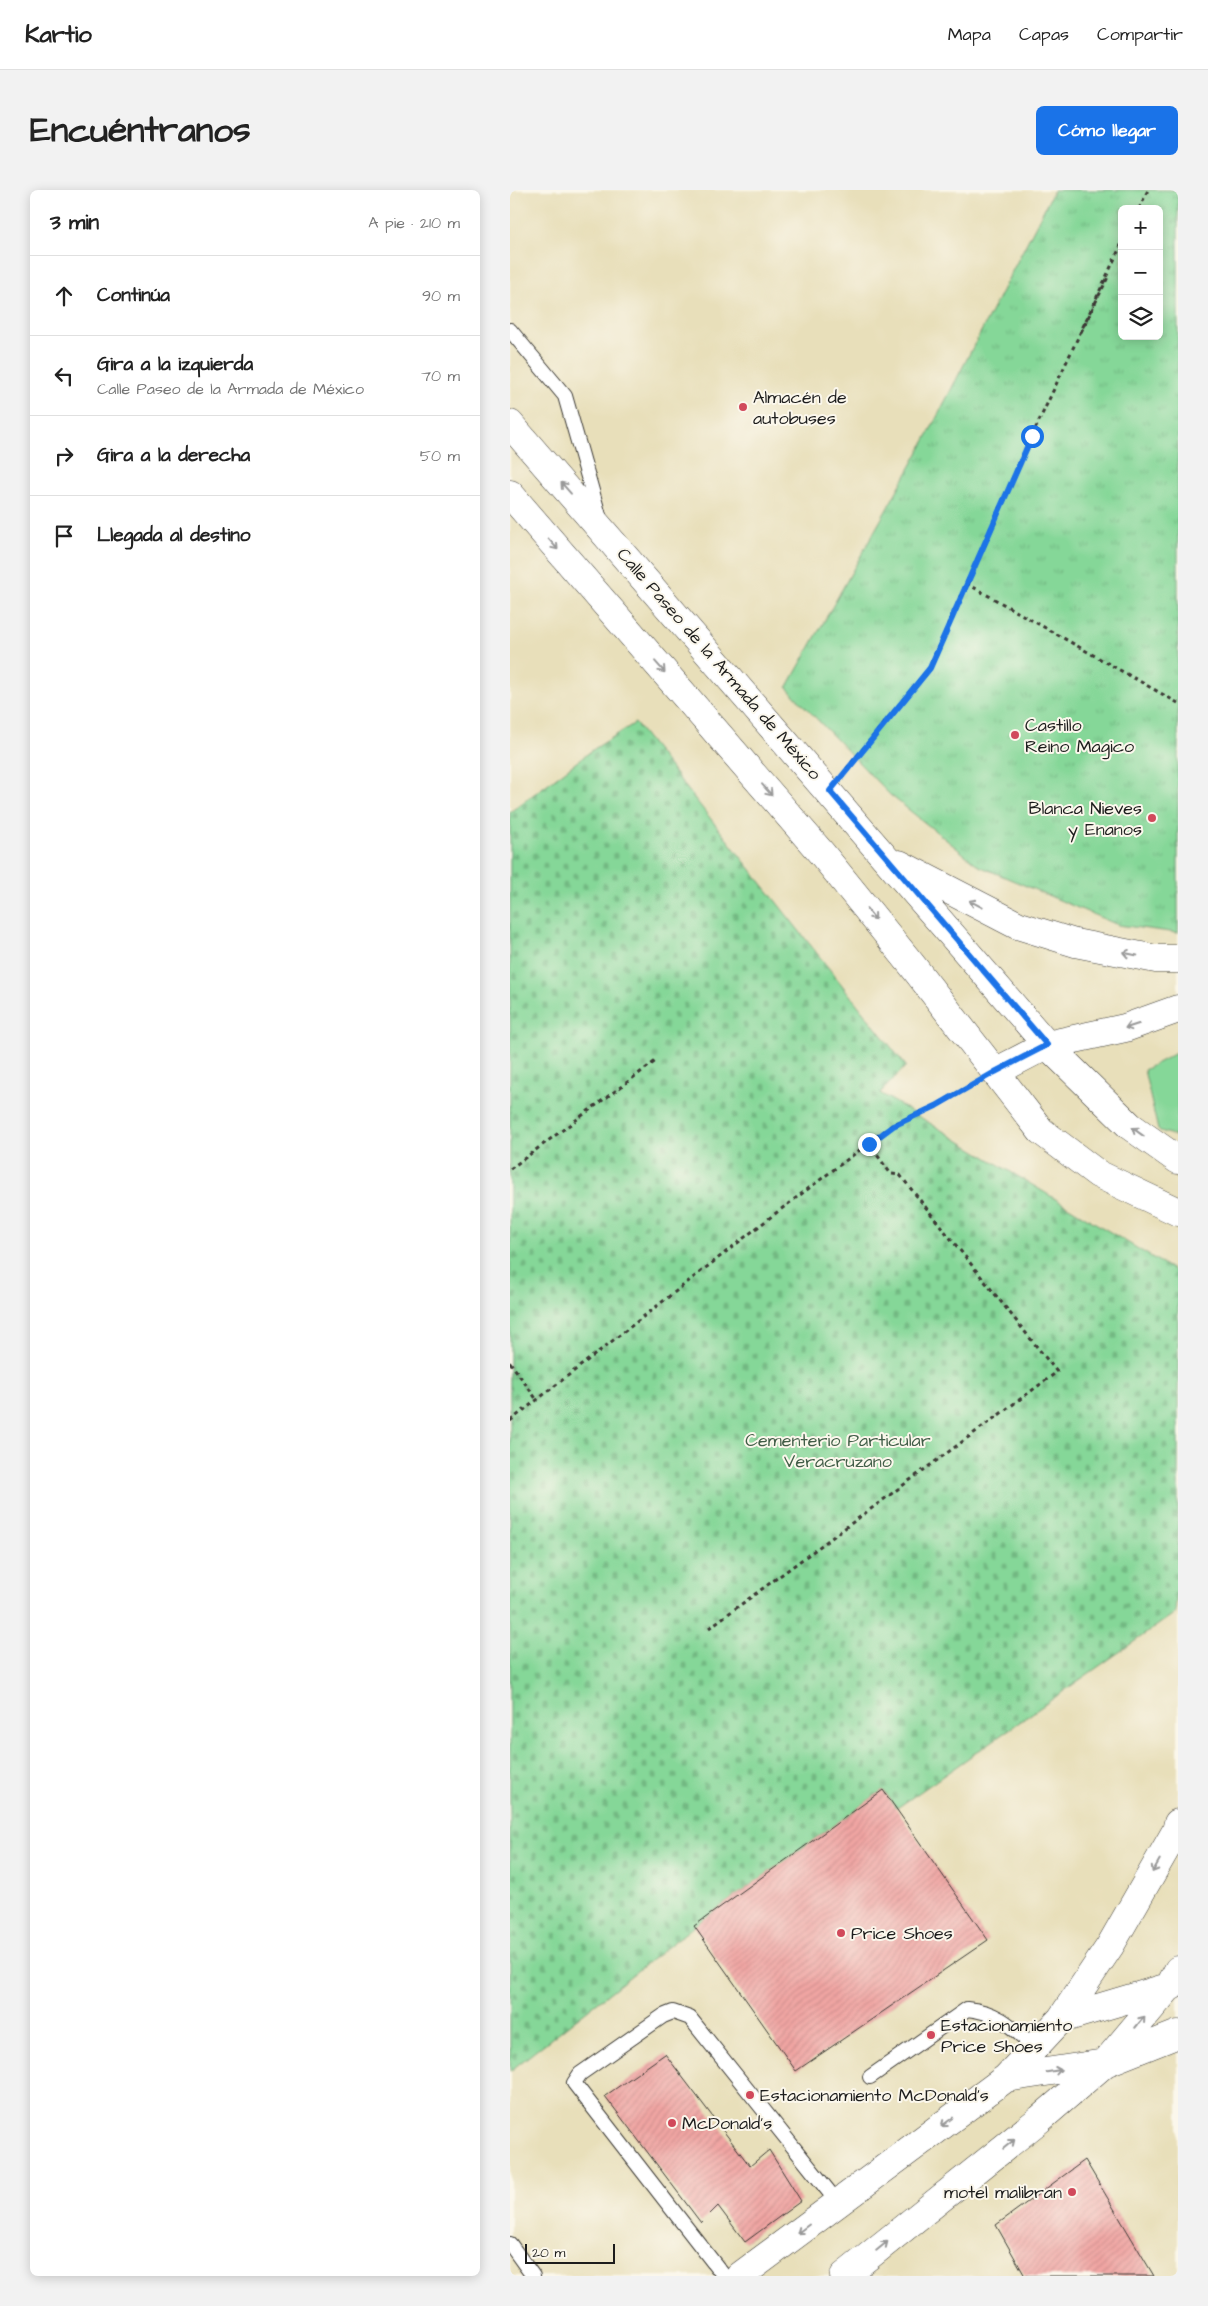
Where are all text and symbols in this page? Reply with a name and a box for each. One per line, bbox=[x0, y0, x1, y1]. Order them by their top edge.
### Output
text: Kartio bbox=[25, 18, 92, 52]
text: Mapa bbox=[948, 22, 991, 47]
text: Capas bbox=[1019, 22, 1069, 47]
text: Compartir bbox=[1097, 22, 1183, 47]
text: Encuéntranos bbox=[30, 106, 251, 155]
button: Cómo llegar bbox=[1036, 106, 1178, 155]
map controls bbox=[1118, 205, 1163, 340]
button: + bbox=[1118, 205, 1163, 250]
text: 3 min bbox=[50, 208, 99, 237]
text: A pie · 210 m bbox=[368, 212, 460, 234]
button: − bbox=[1118, 250, 1163, 295]
icon: ahead bbox=[50, 282, 78, 310]
text: Continúa bbox=[97, 282, 170, 309]
text: 90 m bbox=[422, 285, 460, 307]
button: layers bbox=[1118, 295, 1163, 340]
text: Gira a la izquierda bbox=[97, 351, 253, 378]
icon: left bbox=[50, 362, 78, 390]
text: 70 m bbox=[421, 365, 460, 387]
text: Calle Paseo de la Armada de México bbox=[97, 378, 364, 400]
place label: Almacén de autobuses bbox=[753, 385, 847, 431]
marker: Almacén de autobuses bbox=[737, 401, 749, 413]
route start bbox=[1021, 425, 1044, 448]
icon: right bbox=[50, 442, 78, 470]
text: Gira a la derecha bbox=[97, 442, 250, 469]
text: 50 m bbox=[420, 445, 460, 467]
one-way arrow bbox=[560, 481, 571, 494]
icon: arrive bbox=[50, 522, 78, 550]
text: Llegada al destino bbox=[97, 522, 250, 549]
one-way arrow bbox=[548, 538, 559, 551]
street label: Calle Paseo de la Armada de México bbox=[611, 542, 827, 786]
one-way arrow bbox=[654, 661, 666, 674]
place label: Castillo Reino Magico bbox=[1025, 713, 1134, 760]
marker: Castillo Reino Magico bbox=[1009, 729, 1021, 741]
one-way arrow bbox=[761, 783, 772, 796]
place label: Blanca Nieves y Enanos bbox=[1029, 796, 1142, 843]
marker: Blanca Nieves y Enanos bbox=[1146, 812, 1158, 824]
one-way arrow bbox=[969, 899, 984, 908]
one-way arrow bbox=[866, 907, 877, 920]
one-way arrow bbox=[1122, 948, 1138, 958]
one-way arrow bbox=[1125, 1022, 1141, 1031]
one-way arrow bbox=[1131, 1127, 1145, 1137]
route end bbox=[858, 1133, 881, 1156]
park label: Cementerio Particular Veracruzano bbox=[745, 1428, 931, 1474]
one-way arrow bbox=[1150, 1859, 1160, 1873]
place label: Price Shoes bbox=[851, 1921, 953, 1946]
marker: Price Shoes bbox=[835, 1927, 847, 1939]
place label: Estacionamiento Price Shoes bbox=[941, 2013, 1072, 2059]
one-way arrow bbox=[1134, 2015, 1146, 2028]
marker: Estacionamiento Price Shoes bbox=[925, 2029, 937, 2041]
one-way arrow bbox=[1046, 2066, 1062, 2076]
place label: Estacionamiento McDonald's bbox=[760, 2083, 989, 2108]
marker: Estacionamiento McDonald's bbox=[744, 2089, 756, 2101]
place label: McDonald's bbox=[682, 2111, 772, 2136]
marker: McDonald's bbox=[666, 2117, 678, 2129]
one-way arrow bbox=[941, 2117, 955, 2127]
one-way arrow bbox=[1002, 2139, 1015, 2150]
place label: motel malibran bbox=[944, 2180, 1062, 2205]
marker: motel malibran bbox=[1066, 2186, 1078, 2198]
one-way arrow bbox=[796, 2224, 810, 2234]
one-way arrow bbox=[875, 2240, 888, 2251]
scale bar bbox=[525, 2241, 615, 2264]
text: 20 m bbox=[532, 2243, 565, 2263]

